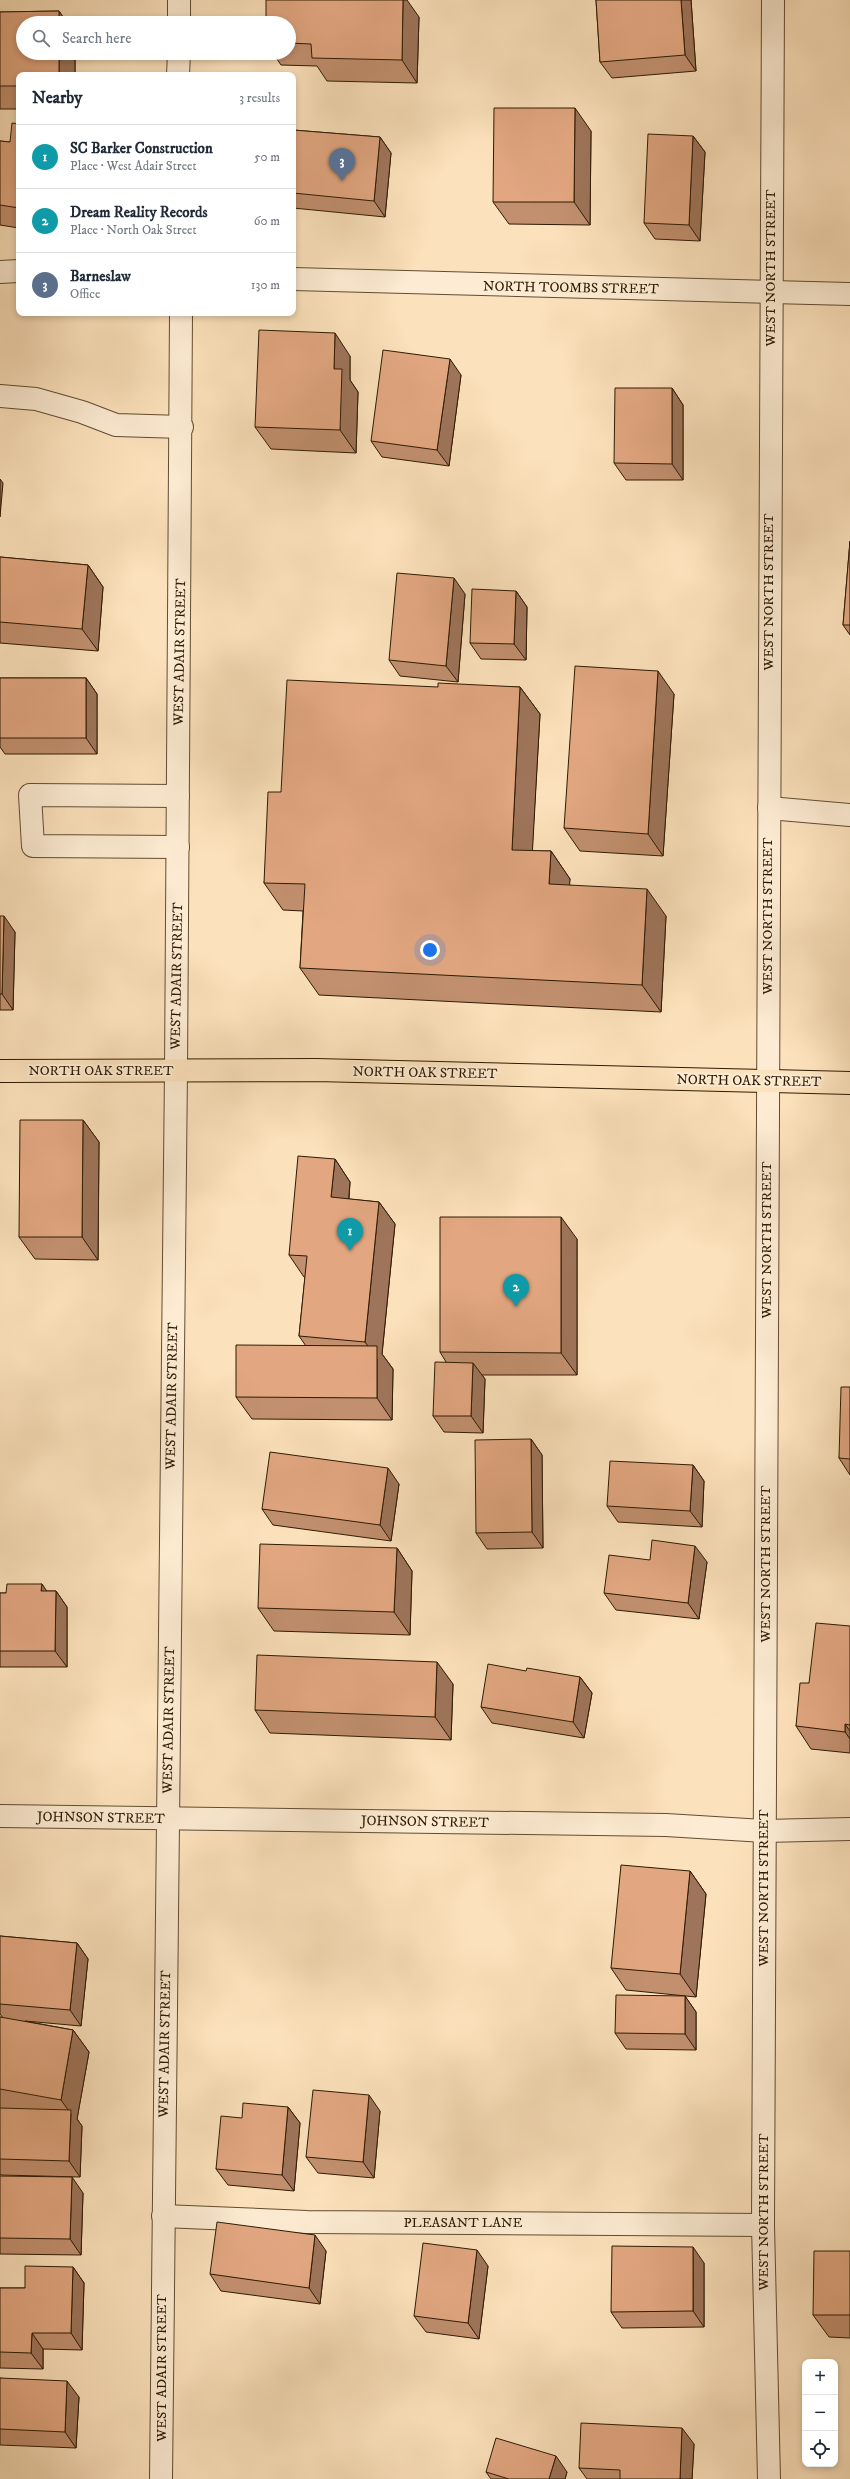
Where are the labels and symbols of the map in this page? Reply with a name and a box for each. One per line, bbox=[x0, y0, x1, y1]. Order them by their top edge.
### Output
pin: 3 bbox=[329, 148, 355, 181]
street label: WEST NORTH STREET bbox=[762, 189, 780, 348]
street label: NORTH TOOMBS STREET bbox=[483, 277, 659, 299]
street label: WEST NORTH STREET bbox=[760, 513, 778, 672]
street label: WEST ADAIR STREET bbox=[170, 578, 190, 727]
street label: WEST NORTH STREET bbox=[759, 837, 777, 996]
street label: WEST ADAIR STREET bbox=[167, 902, 187, 1051]
your location bbox=[420, 940, 440, 960]
street label: NORTH OAK STREET bbox=[28, 1062, 174, 1080]
street label: NORTH OAK STREET bbox=[352, 1063, 498, 1083]
street label: NORTH OAK STREET bbox=[676, 1071, 822, 1091]
street label: WEST NORTH STREET bbox=[758, 1161, 776, 1320]
pin: 1 bbox=[337, 1218, 363, 1251]
pin: 2 bbox=[503, 1274, 529, 1307]
street label: WEST ADAIR STREET bbox=[162, 1322, 182, 1471]
street label: WEST NORTH STREET bbox=[757, 1485, 775, 1644]
street label: WEST ADAIR STREET bbox=[159, 1646, 179, 1795]
street label: JOHNSON STREET bbox=[35, 1808, 165, 1828]
street label: WEST NORTH STREET bbox=[755, 1809, 773, 1968]
street label: JOHNSON STREET bbox=[359, 1812, 489, 1832]
street label: WEST ADAIR STREET bbox=[155, 1970, 175, 2119]
street label: WEST NORTH STREET bbox=[755, 2133, 773, 2292]
street label: PLEASANT LANE bbox=[403, 2214, 523, 2232]
street label: WEST ADAIR STREET bbox=[153, 2294, 171, 2443]

